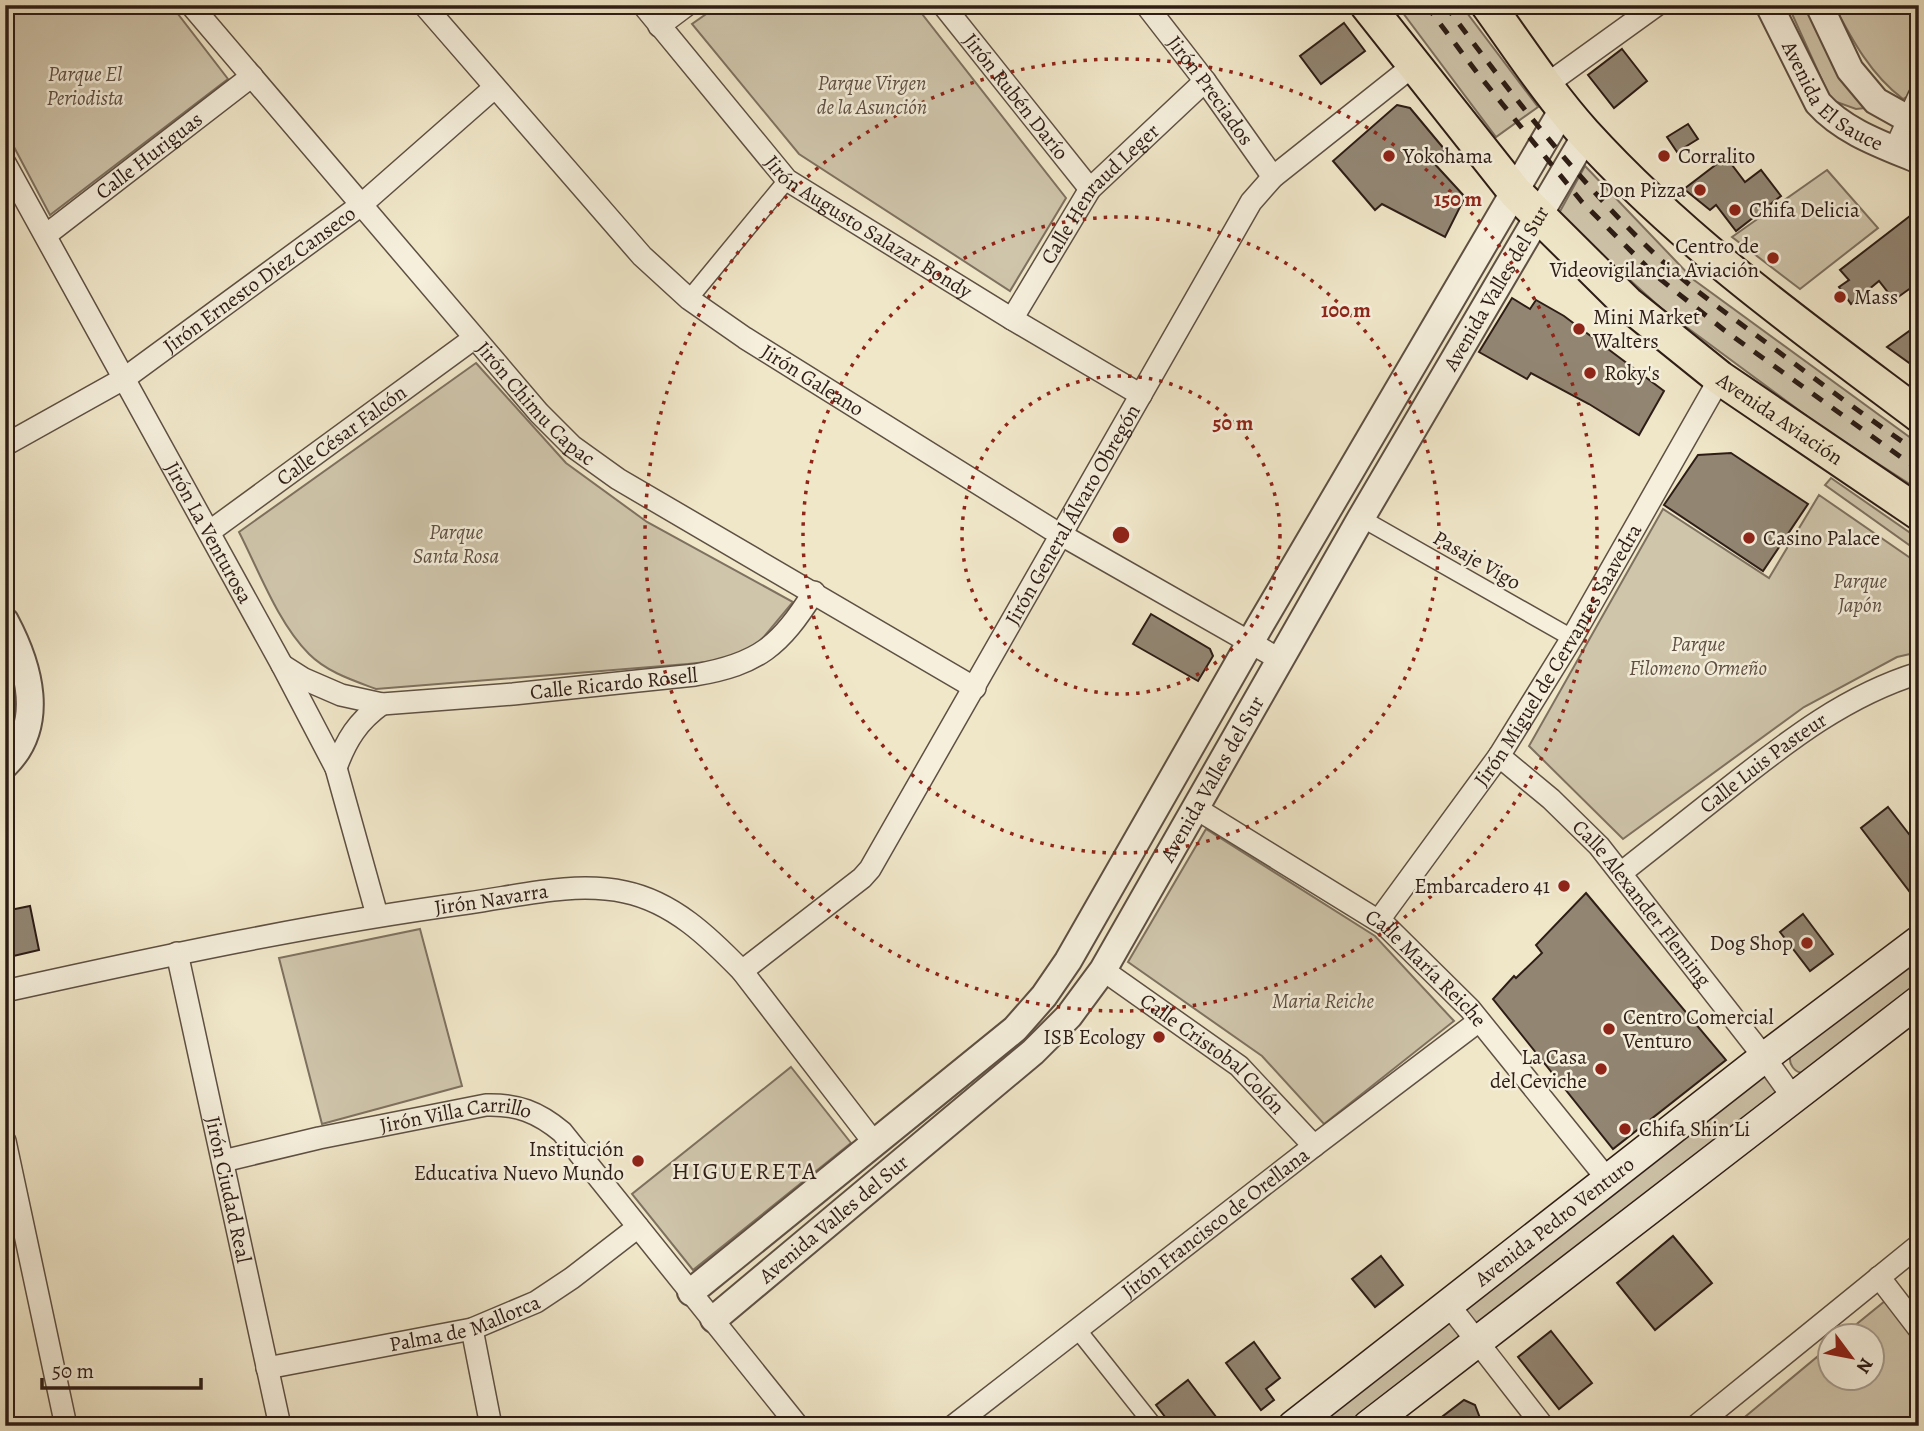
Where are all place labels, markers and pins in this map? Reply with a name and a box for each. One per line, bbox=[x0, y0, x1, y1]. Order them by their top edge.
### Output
place label: Yokohama bbox=[1402, 142, 1493, 170]
place label: Corralito bbox=[1678, 142, 1755, 170]
marker: Yokohama bbox=[1381, 148, 1397, 164]
marker: Corralito bbox=[1656, 148, 1672, 164]
place label: Don Pizza bbox=[1599, 176, 1686, 204]
marker: Don Pizza bbox=[1692, 182, 1708, 198]
place label: Chifa Delicia bbox=[1749, 196, 1860, 224]
marker: Chifa Delicia bbox=[1727, 202, 1743, 218]
place label: Centro de Videovigilancia Aviación bbox=[1549, 232, 1759, 284]
marker: Centro de Videovigilancia Aviación bbox=[1765, 250, 1781, 266]
place label: Mass bbox=[1854, 283, 1898, 311]
marker: Mass bbox=[1832, 289, 1848, 305]
place label: Mini Market Walters bbox=[1592, 303, 1700, 355]
marker: Mini Market Walters bbox=[1571, 321, 1587, 337]
place label: Roky's bbox=[1604, 359, 1660, 387]
marker: Roky's bbox=[1582, 365, 1598, 381]
centre of rings bbox=[1109, 523, 1133, 547]
place label: Casino Palace bbox=[1763, 524, 1880, 552]
marker: Casino Palace bbox=[1741, 530, 1757, 546]
place label: Embarcadero 41 bbox=[1414, 872, 1550, 900]
marker: Embarcadero 41 bbox=[1556, 878, 1572, 894]
place label: Dog Shop bbox=[1709, 929, 1793, 957]
marker: Dog Shop bbox=[1799, 935, 1815, 951]
place label: Centro Comercial Venturo bbox=[1622, 1003, 1774, 1055]
marker: Centro Comercial Venturo bbox=[1601, 1021, 1617, 1037]
place label: ISB Ecology bbox=[1043, 1023, 1146, 1051]
marker: ISB Ecology bbox=[1151, 1029, 1167, 1045]
place label: La Casa del Ceviche bbox=[1490, 1043, 1587, 1095]
marker: La Casa del Ceviche bbox=[1593, 1061, 1609, 1077]
place label: Chifa Shin Li bbox=[1639, 1115, 1750, 1143]
marker: Chifa Shin Li bbox=[1617, 1121, 1633, 1137]
place label: Institución Educativa Nuevo Mundo bbox=[414, 1135, 624, 1187]
marker: Institución Educativa Nuevo Mundo bbox=[630, 1153, 646, 1169]

